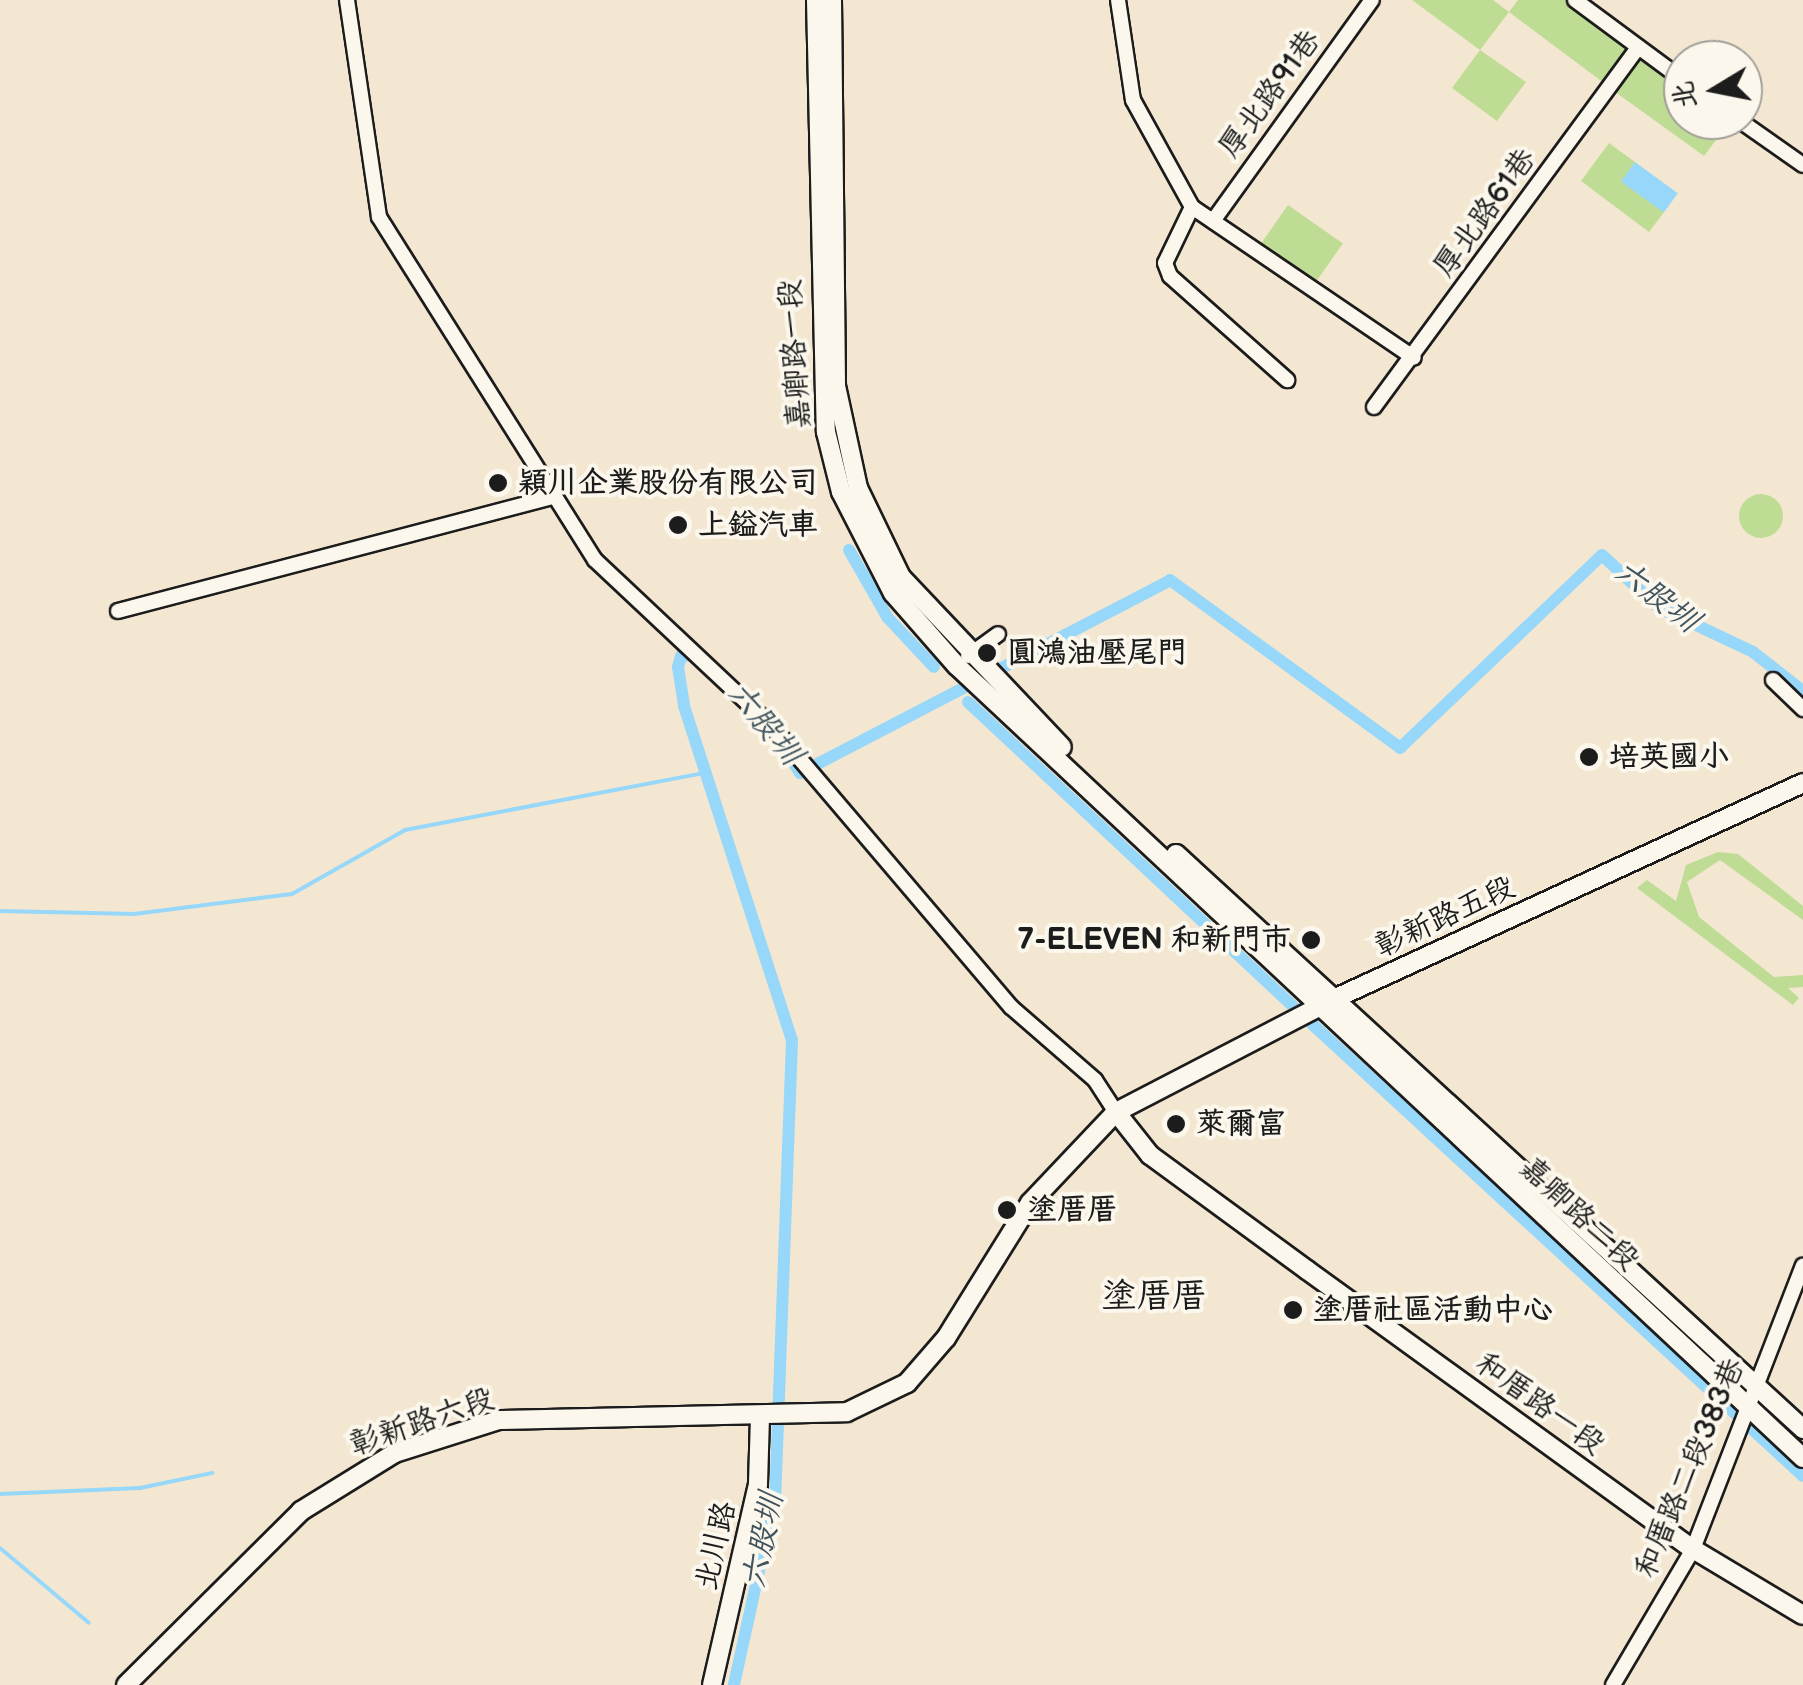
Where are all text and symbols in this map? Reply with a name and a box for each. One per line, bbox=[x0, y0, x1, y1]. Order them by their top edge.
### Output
street label: 厚北路91巷 bbox=[1212, 23, 1328, 165]
north arrow bbox=[1663, 40, 1763, 140]
text: 北 bbox=[1666, 78, 1704, 112]
street label: 厚北路61巷 bbox=[1426, 142, 1544, 284]
street label: 嘉卿路一段 bbox=[772, 278, 818, 430]
place label: 穎川企業股份有限公司 bbox=[518, 465, 818, 501]
marker: 穎川企業股份有限公司 bbox=[487, 472, 509, 494]
place label: 上鎰汽車 bbox=[698, 507, 818, 543]
marker: 上鎰汽車 bbox=[667, 514, 689, 536]
water label: 六股圳 bbox=[1606, 553, 1706, 641]
place label: 圓鴻油壓尾門 bbox=[1007, 635, 1187, 671]
marker: 圓鴻油壓尾門 bbox=[976, 642, 998, 664]
water label: 六股圳 bbox=[718, 675, 810, 773]
place label: 培英國小 bbox=[1609, 739, 1729, 775]
marker: 培英國小 bbox=[1578, 746, 1600, 768]
street label: 彰新路五段 bbox=[1369, 869, 1521, 965]
place label: 7-ELEVEN 和新門市 bbox=[1018, 922, 1291, 958]
marker: 7-ELEVEN 和新門市 bbox=[1300, 929, 1322, 951]
place label: 萊爾富 bbox=[1196, 1106, 1286, 1142]
marker: 萊爾富 bbox=[1165, 1113, 1187, 1135]
street label: 嘉卿路二段 bbox=[1512, 1150, 1646, 1278]
place label: 塗厝厝 bbox=[1027, 1192, 1117, 1228]
marker: 塗厝厝 bbox=[996, 1199, 1018, 1221]
district label: 塗厝厝 bbox=[1102, 1276, 1206, 1318]
place label: 塗厝社區活動中心 bbox=[1313, 1292, 1553, 1328]
marker: 塗厝社區活動中心 bbox=[1282, 1299, 1304, 1321]
street label: 和厝路一段 bbox=[1469, 1345, 1611, 1463]
street label: 和厝路二段383巷 bbox=[1628, 1353, 1752, 1583]
street label: 彰新路六段 bbox=[345, 1381, 499, 1463]
water label: 六股圳 bbox=[736, 1490, 792, 1592]
street label: 北川路 bbox=[688, 1498, 744, 1594]

